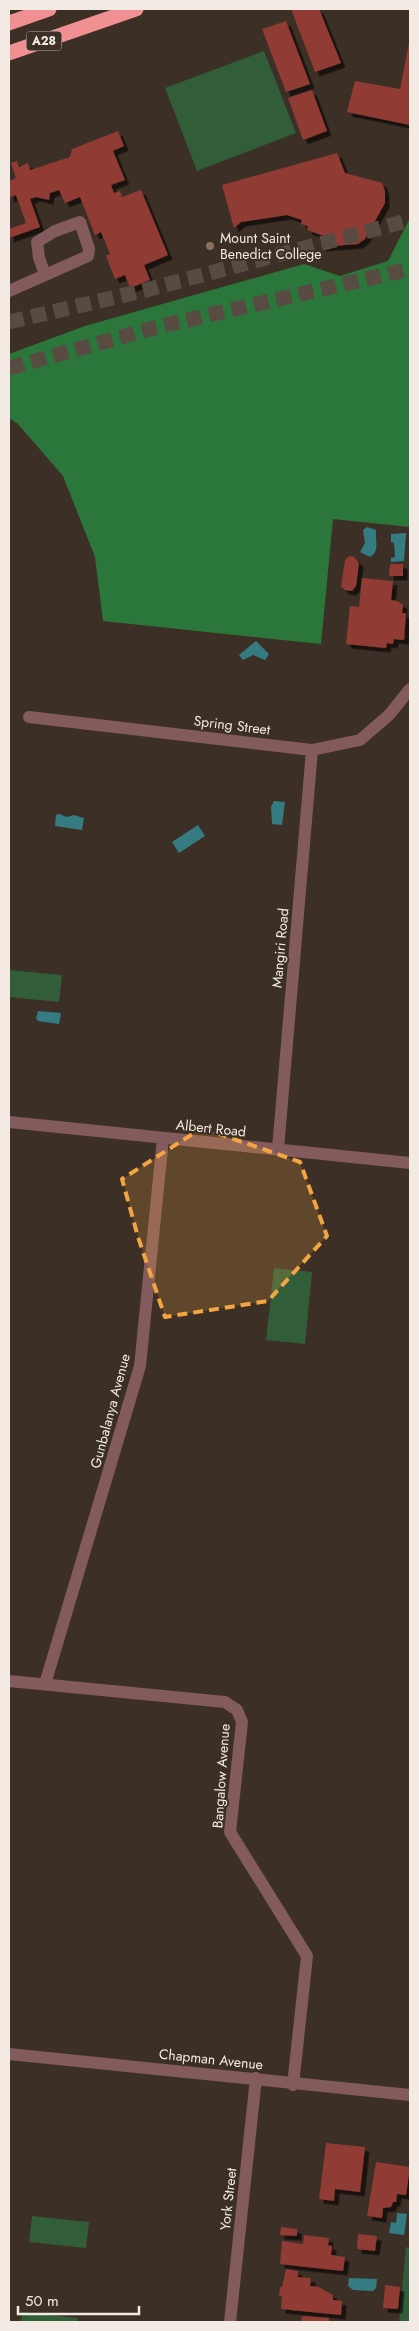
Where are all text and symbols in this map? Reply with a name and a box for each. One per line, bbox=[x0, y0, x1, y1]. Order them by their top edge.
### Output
road number: A28 bbox=[27, 31, 62, 50]
place label: Mount Saint Benedict College bbox=[220, 228, 322, 264]
marker: Mount Saint Benedict College bbox=[204, 240, 216, 252]
street label: Spring Street bbox=[193, 710, 272, 740]
street label: Mangiri Road bbox=[267, 907, 293, 989]
street label: Albert Road bbox=[175, 1114, 247, 1142]
street label: Gunbalanya Avenue bbox=[85, 1351, 135, 1471]
street label: Bangalow Avenue bbox=[207, 1723, 235, 1829]
street label: Chapman Avenue bbox=[158, 2044, 264, 2074]
street label: York Street bbox=[215, 2166, 241, 2231]
scale bar bbox=[18, 2284, 139, 2316]
text: 50 m bbox=[25, 2290, 59, 2312]

